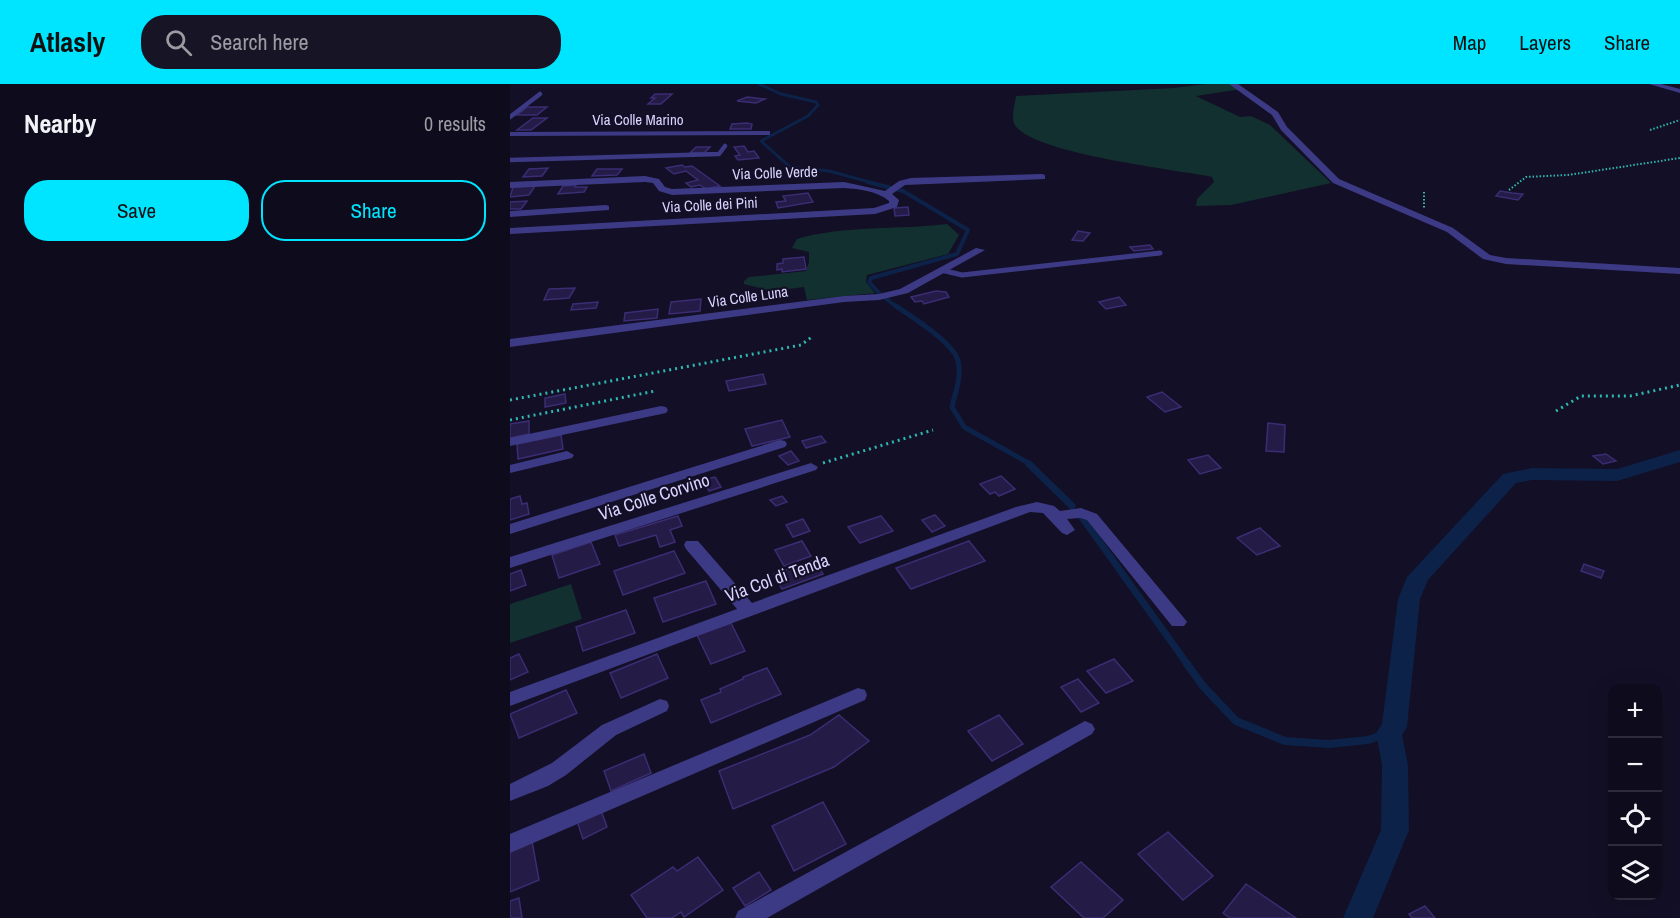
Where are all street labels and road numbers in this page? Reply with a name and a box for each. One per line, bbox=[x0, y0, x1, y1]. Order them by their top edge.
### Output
street label: Via Colle Marino bbox=[592, 109, 684, 130]
street label: Via Colle Verde bbox=[732, 161, 818, 184]
street label: Via Colle dei Pini bbox=[662, 192, 758, 217]
street label: Via Colle Luna bbox=[707, 280, 789, 313]
street label: Via Colle Corvino bbox=[595, 467, 713, 526]
street label: Via Col di Tenda bbox=[722, 547, 832, 608]

